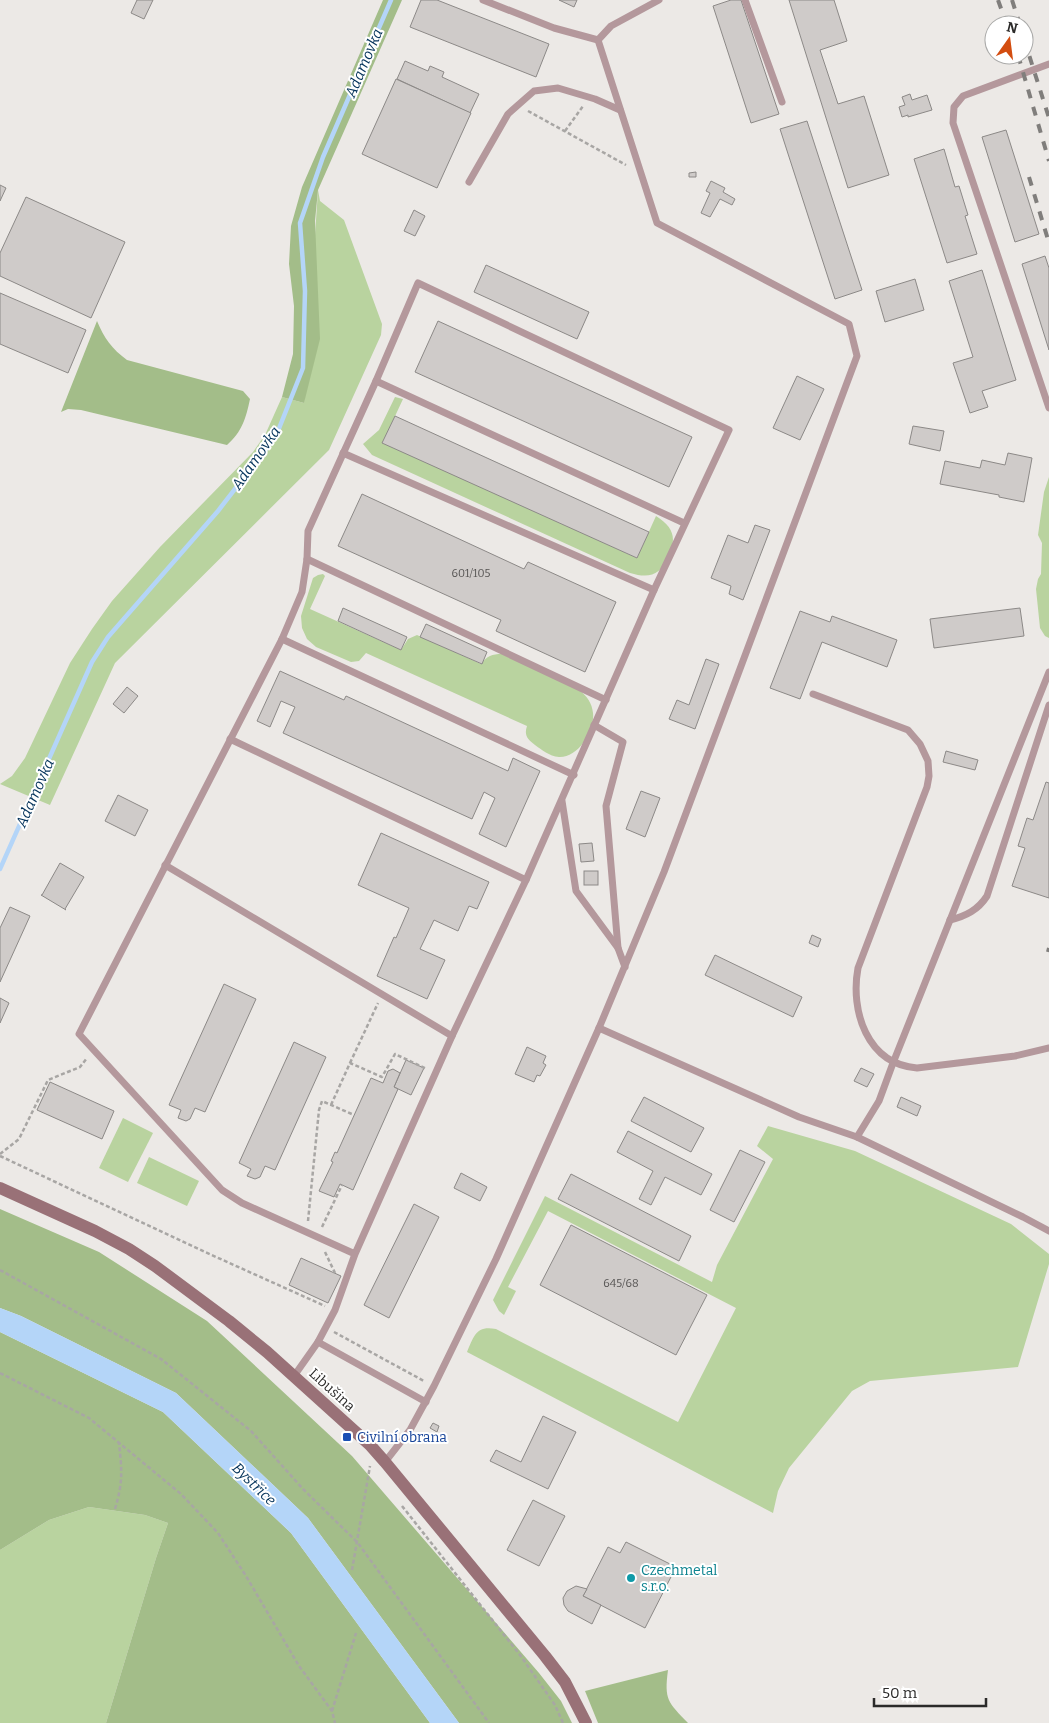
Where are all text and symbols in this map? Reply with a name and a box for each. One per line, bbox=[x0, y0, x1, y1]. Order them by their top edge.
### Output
north arrow bbox=[984, 15, 1034, 65]
text: N bbox=[1005, 18, 1020, 37]
water label: Adamovka bbox=[341, 26, 387, 101]
water label: Adamovka bbox=[227, 423, 284, 494]
house number: 601/105 bbox=[452, 567, 491, 580]
water label: Adamovka bbox=[12, 756, 58, 831]
house number: 645/68 bbox=[603, 1277, 639, 1290]
street label: Libušina bbox=[305, 1365, 359, 1415]
place label: Civilní obrana bbox=[357, 1429, 447, 1446]
marker: Civilní obrana bbox=[341, 1431, 353, 1443]
water label: Bystřice bbox=[228, 1459, 280, 1509]
place label: Czechmetal s.r.o. bbox=[641, 1562, 717, 1595]
marker: Czechmetal s.r.o. bbox=[625, 1572, 637, 1584]
scale bar bbox=[874, 1676, 986, 1708]
text: 50 m bbox=[882, 1684, 918, 1702]

